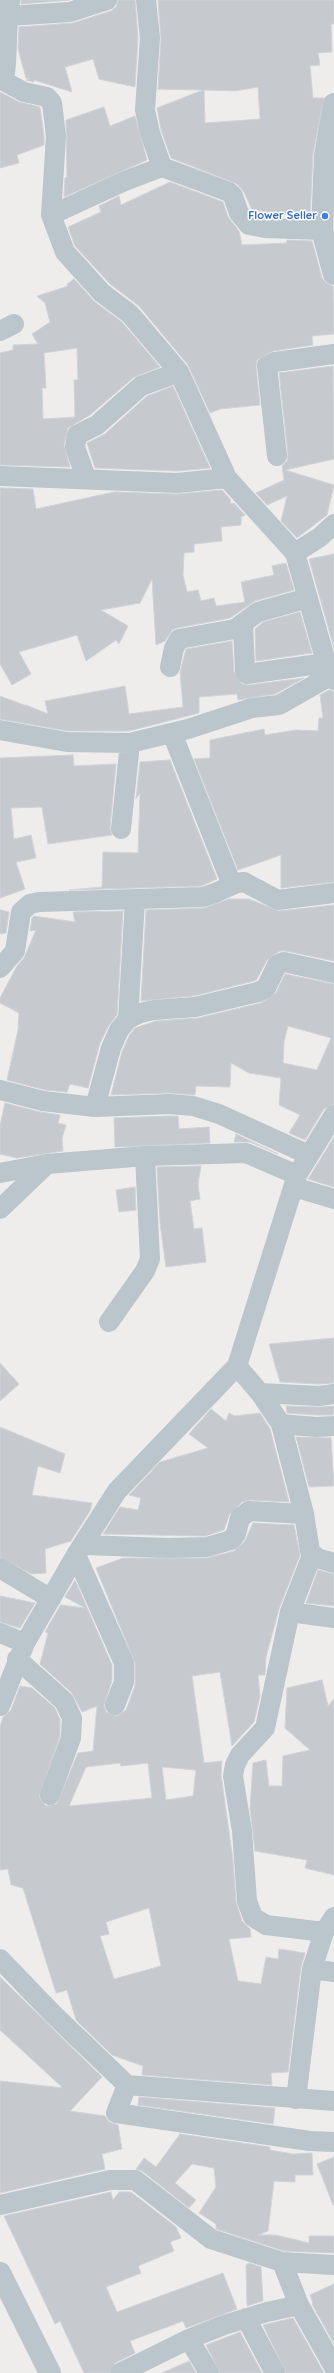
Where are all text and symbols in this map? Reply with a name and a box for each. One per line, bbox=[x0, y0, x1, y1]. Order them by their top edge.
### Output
place label: Flower Seller bbox=[248, 209, 317, 223]
marker: Flower Seller bbox=[320, 211, 330, 221]

